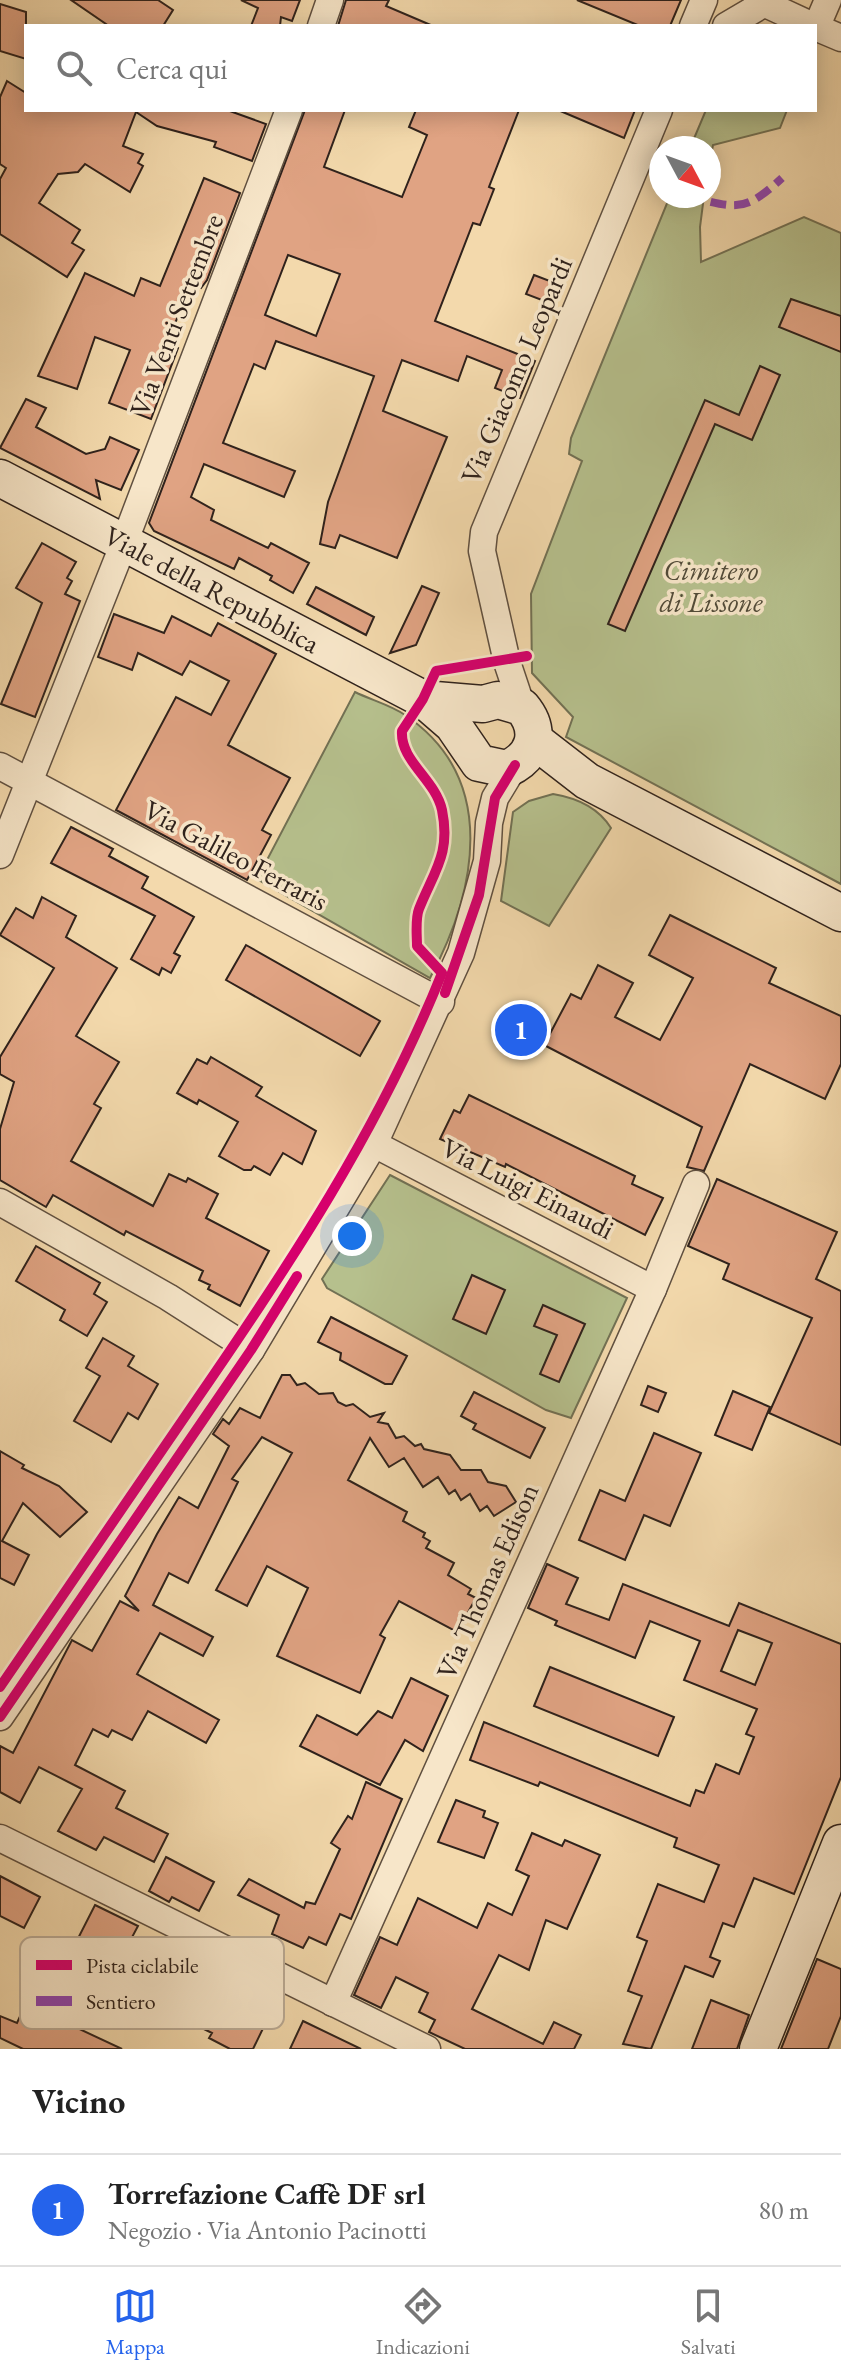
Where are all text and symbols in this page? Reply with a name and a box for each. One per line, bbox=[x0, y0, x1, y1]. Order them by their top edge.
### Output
search box bbox=[24, 24, 817, 112]
icon: search bbox=[52, 46, 96, 90]
text: Cerca qui bbox=[116, 49, 228, 88]
north arrow bbox=[649, 136, 721, 208]
street label: Via Venti Settembre bbox=[121, 209, 231, 421]
street label: Via Giacomo Leopardi bbox=[452, 251, 580, 489]
street label: Viale della Repubblica bbox=[98, 517, 327, 661]
park label: Cimitero di Lissone bbox=[659, 552, 763, 620]
street label: Via Galileo Ferraris bbox=[138, 791, 334, 919]
pin: 1 bbox=[495, 1000, 547, 1060]
street label: Via Luigi Einaudi bbox=[436, 1129, 620, 1247]
your location bbox=[332, 1216, 372, 1256]
street label: Via Thomas Edison bbox=[428, 1477, 546, 1684]
legend bbox=[20, 1937, 284, 2029]
text: Pista ciclabile bbox=[86, 1951, 199, 1980]
text: Sentiero bbox=[86, 1987, 156, 2016]
text: Vicino bbox=[32, 2079, 125, 2123]
text: Torrefazione Caffè DF srl bbox=[108, 2174, 426, 2213]
text: 1 bbox=[51, 2193, 65, 2227]
text: 80 m bbox=[759, 2193, 809, 2227]
text: Negozio · Via Antonio Pacinotti bbox=[108, 2213, 427, 2247]
tab: Mappa bbox=[105, 2284, 165, 2361]
tab: Indicazioni bbox=[376, 2284, 470, 2361]
tab: Salvati bbox=[681, 2284, 736, 2361]

